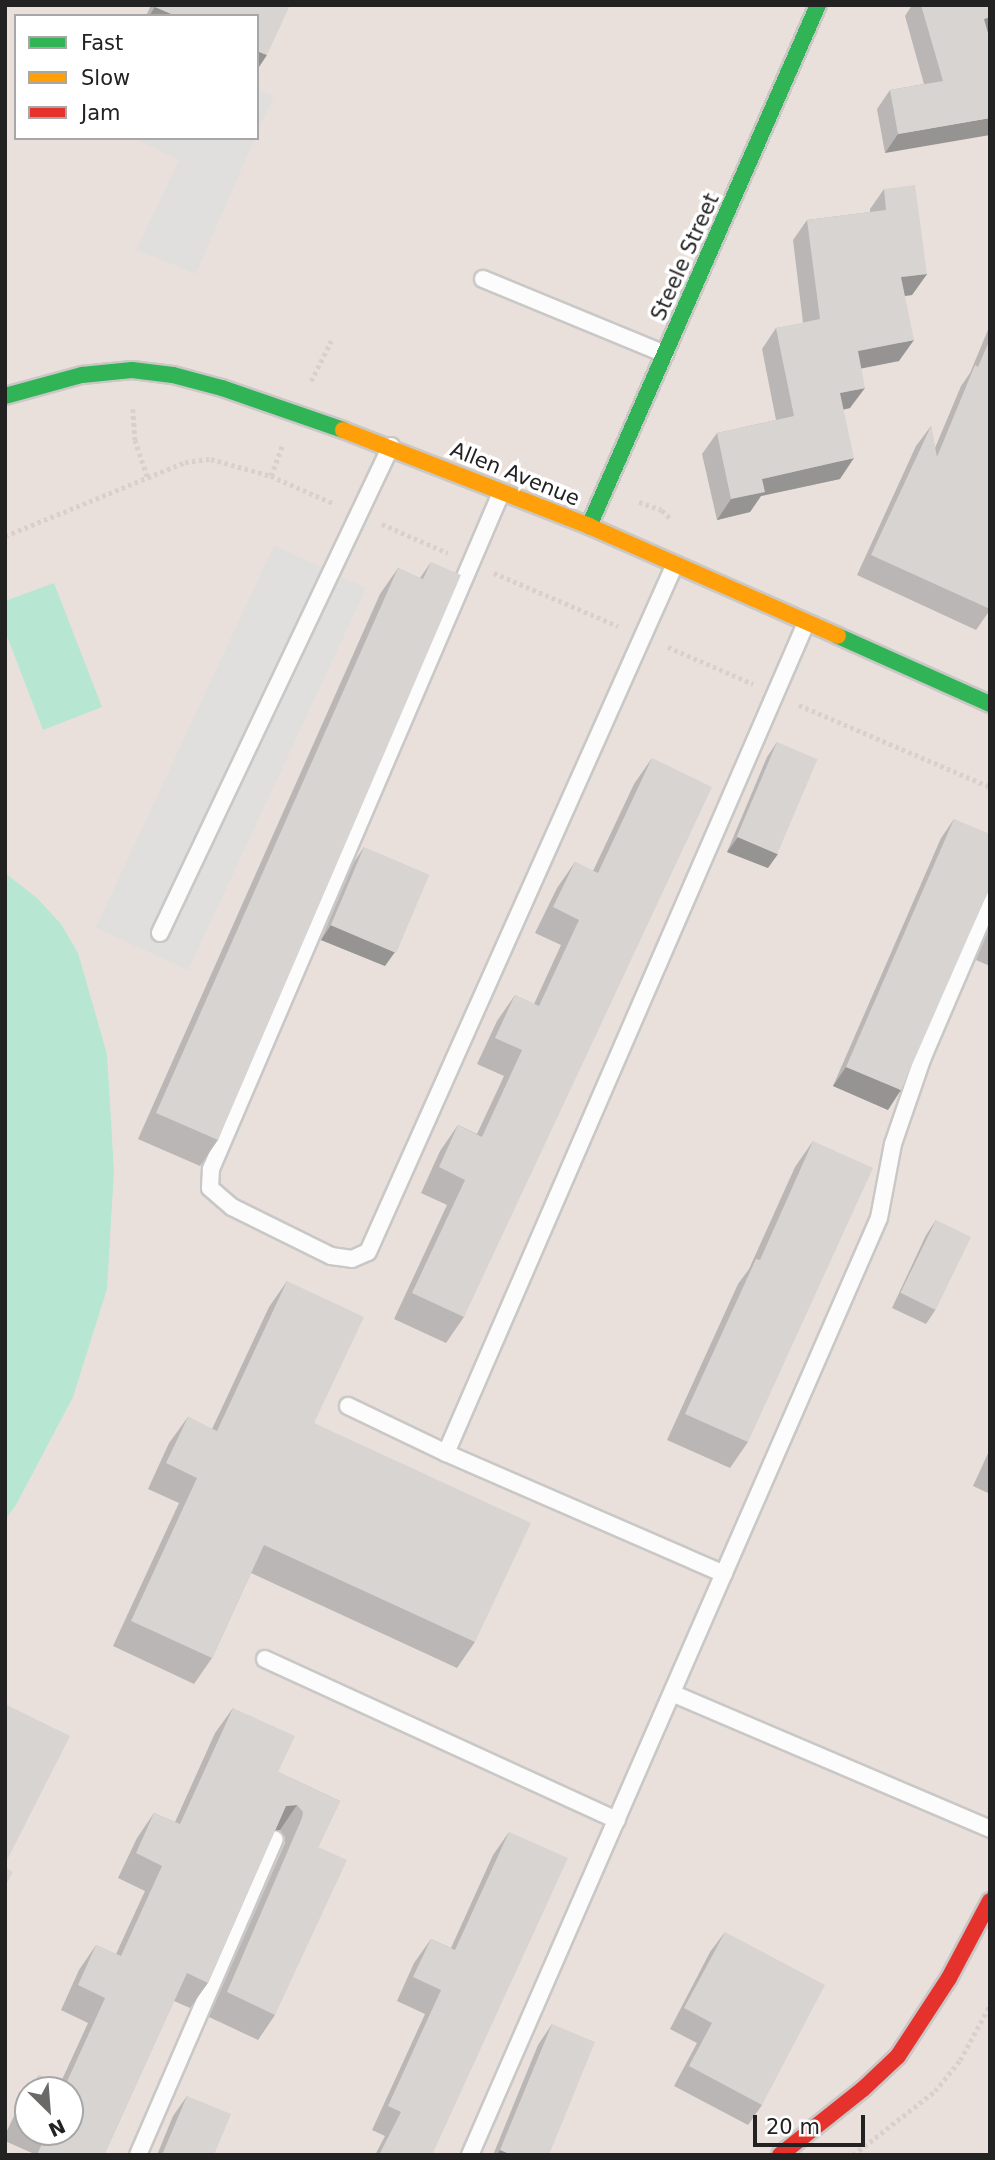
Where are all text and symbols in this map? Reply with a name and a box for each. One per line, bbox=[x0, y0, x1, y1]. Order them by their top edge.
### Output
legend bbox=[14, 14, 259, 140]
text: Fast bbox=[81, 31, 123, 55]
text: Slow bbox=[81, 66, 130, 90]
text: Jam bbox=[81, 101, 121, 125]
street label: Steele Street bbox=[646, 189, 724, 325]
street label: Allen Avenue bbox=[447, 437, 583, 511]
north arrow bbox=[14, 2076, 84, 2146]
scale bar bbox=[757, 2100, 869, 2144]
text: N bbox=[45, 2115, 69, 2142]
text: 20 m bbox=[766, 2115, 820, 2139]

